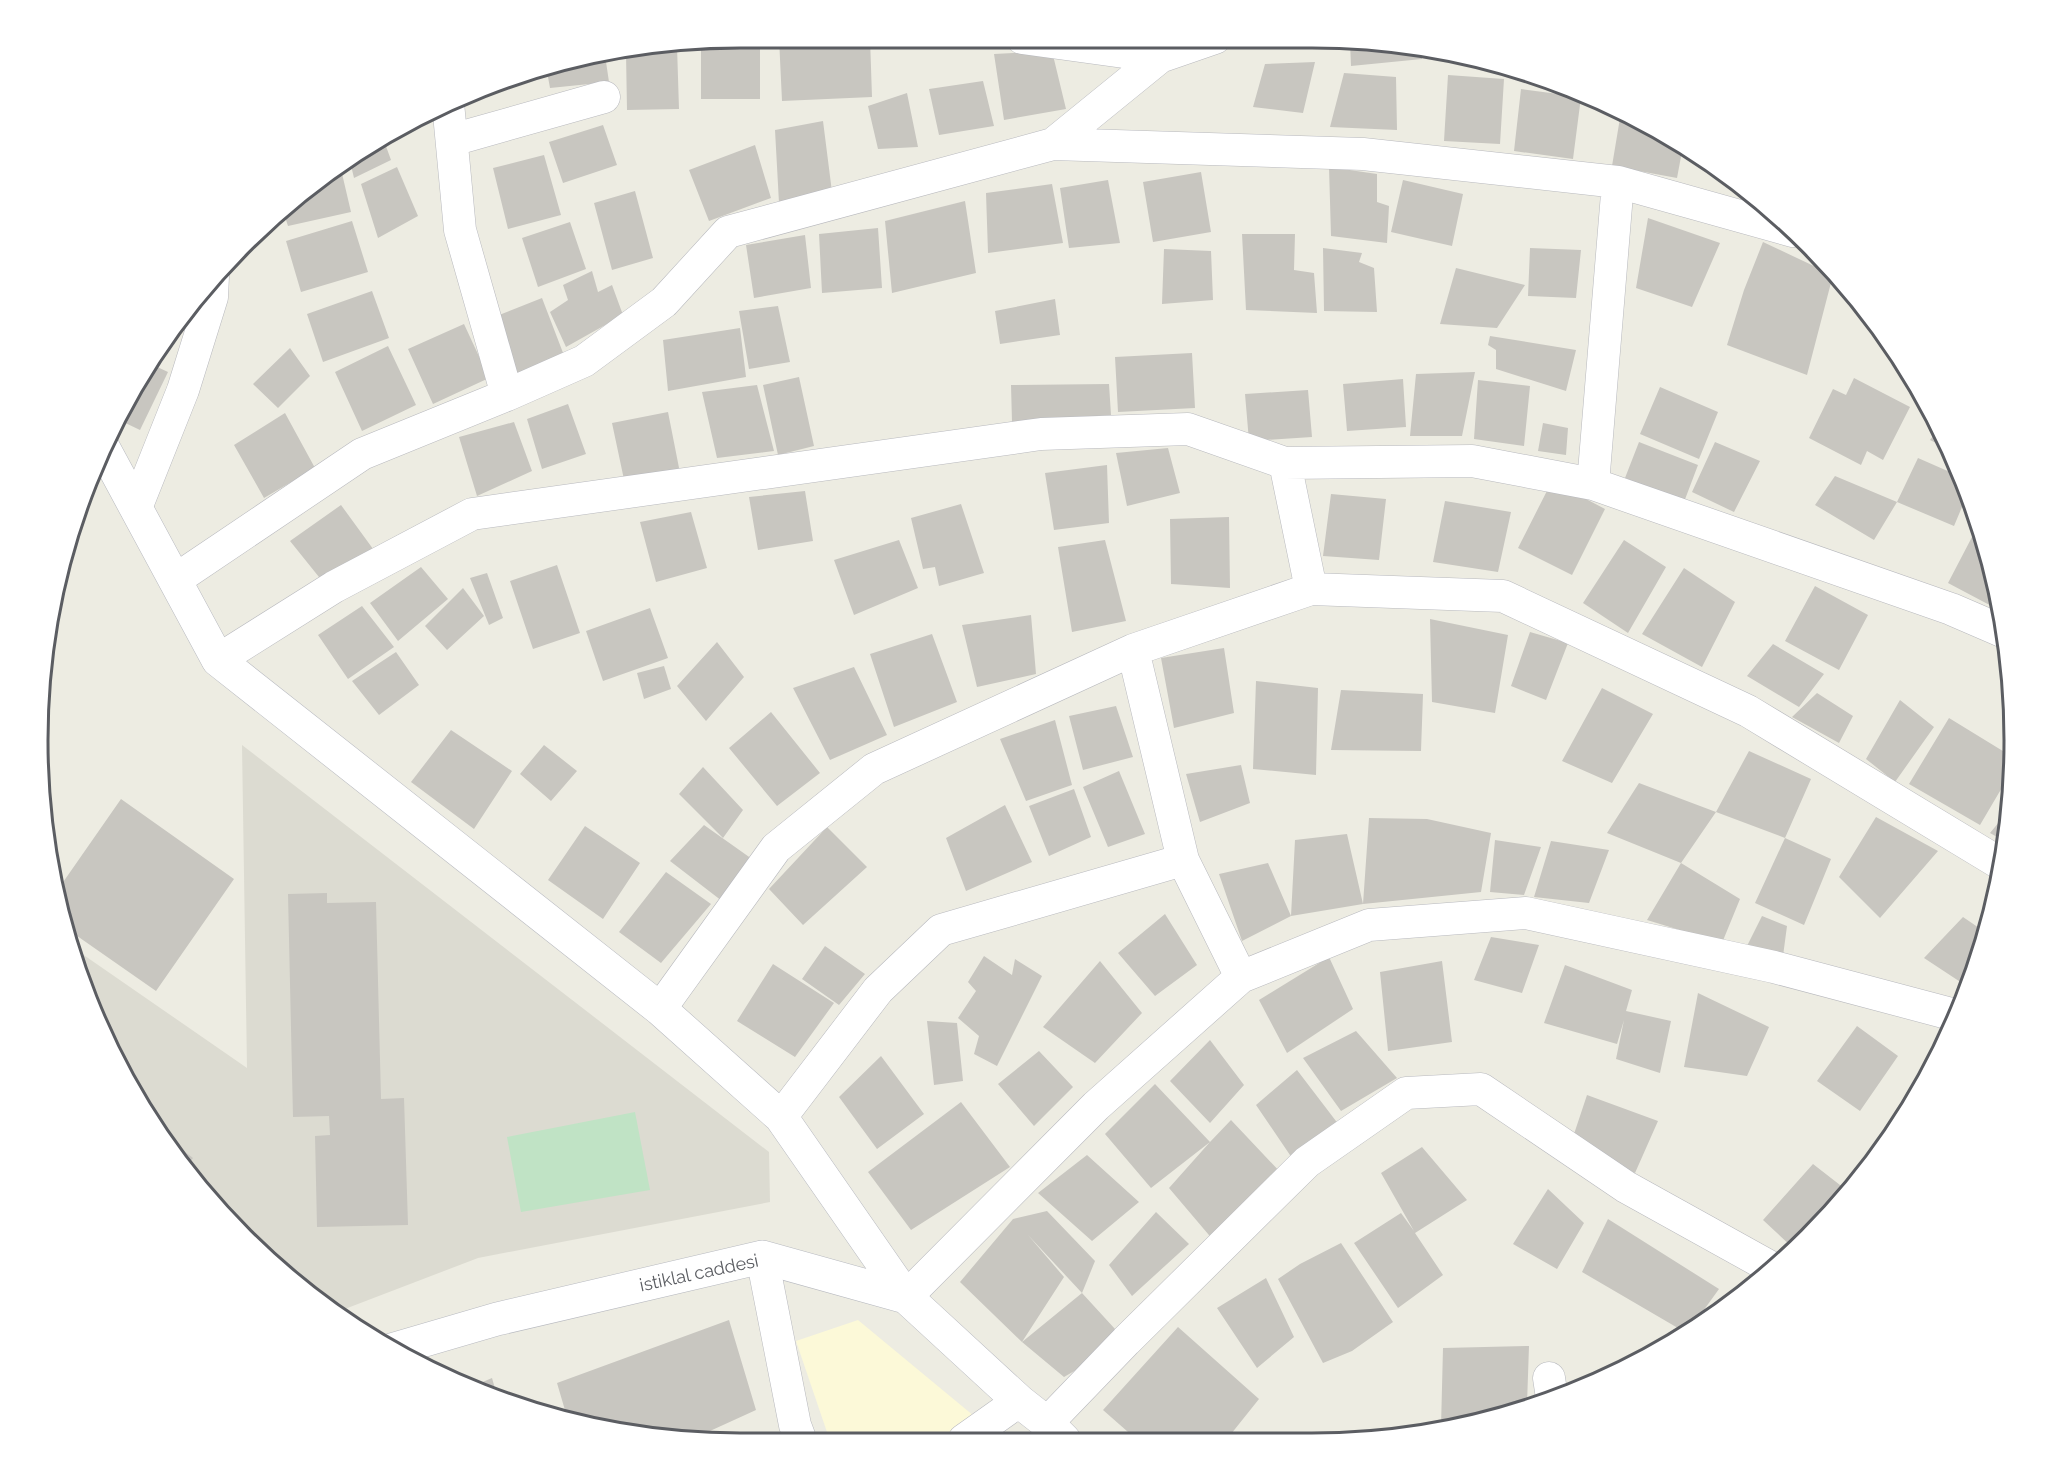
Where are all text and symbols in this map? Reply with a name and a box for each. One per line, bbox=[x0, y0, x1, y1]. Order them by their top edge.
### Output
street label: istiklal caddesi bbox=[638, 1250, 760, 1295]

